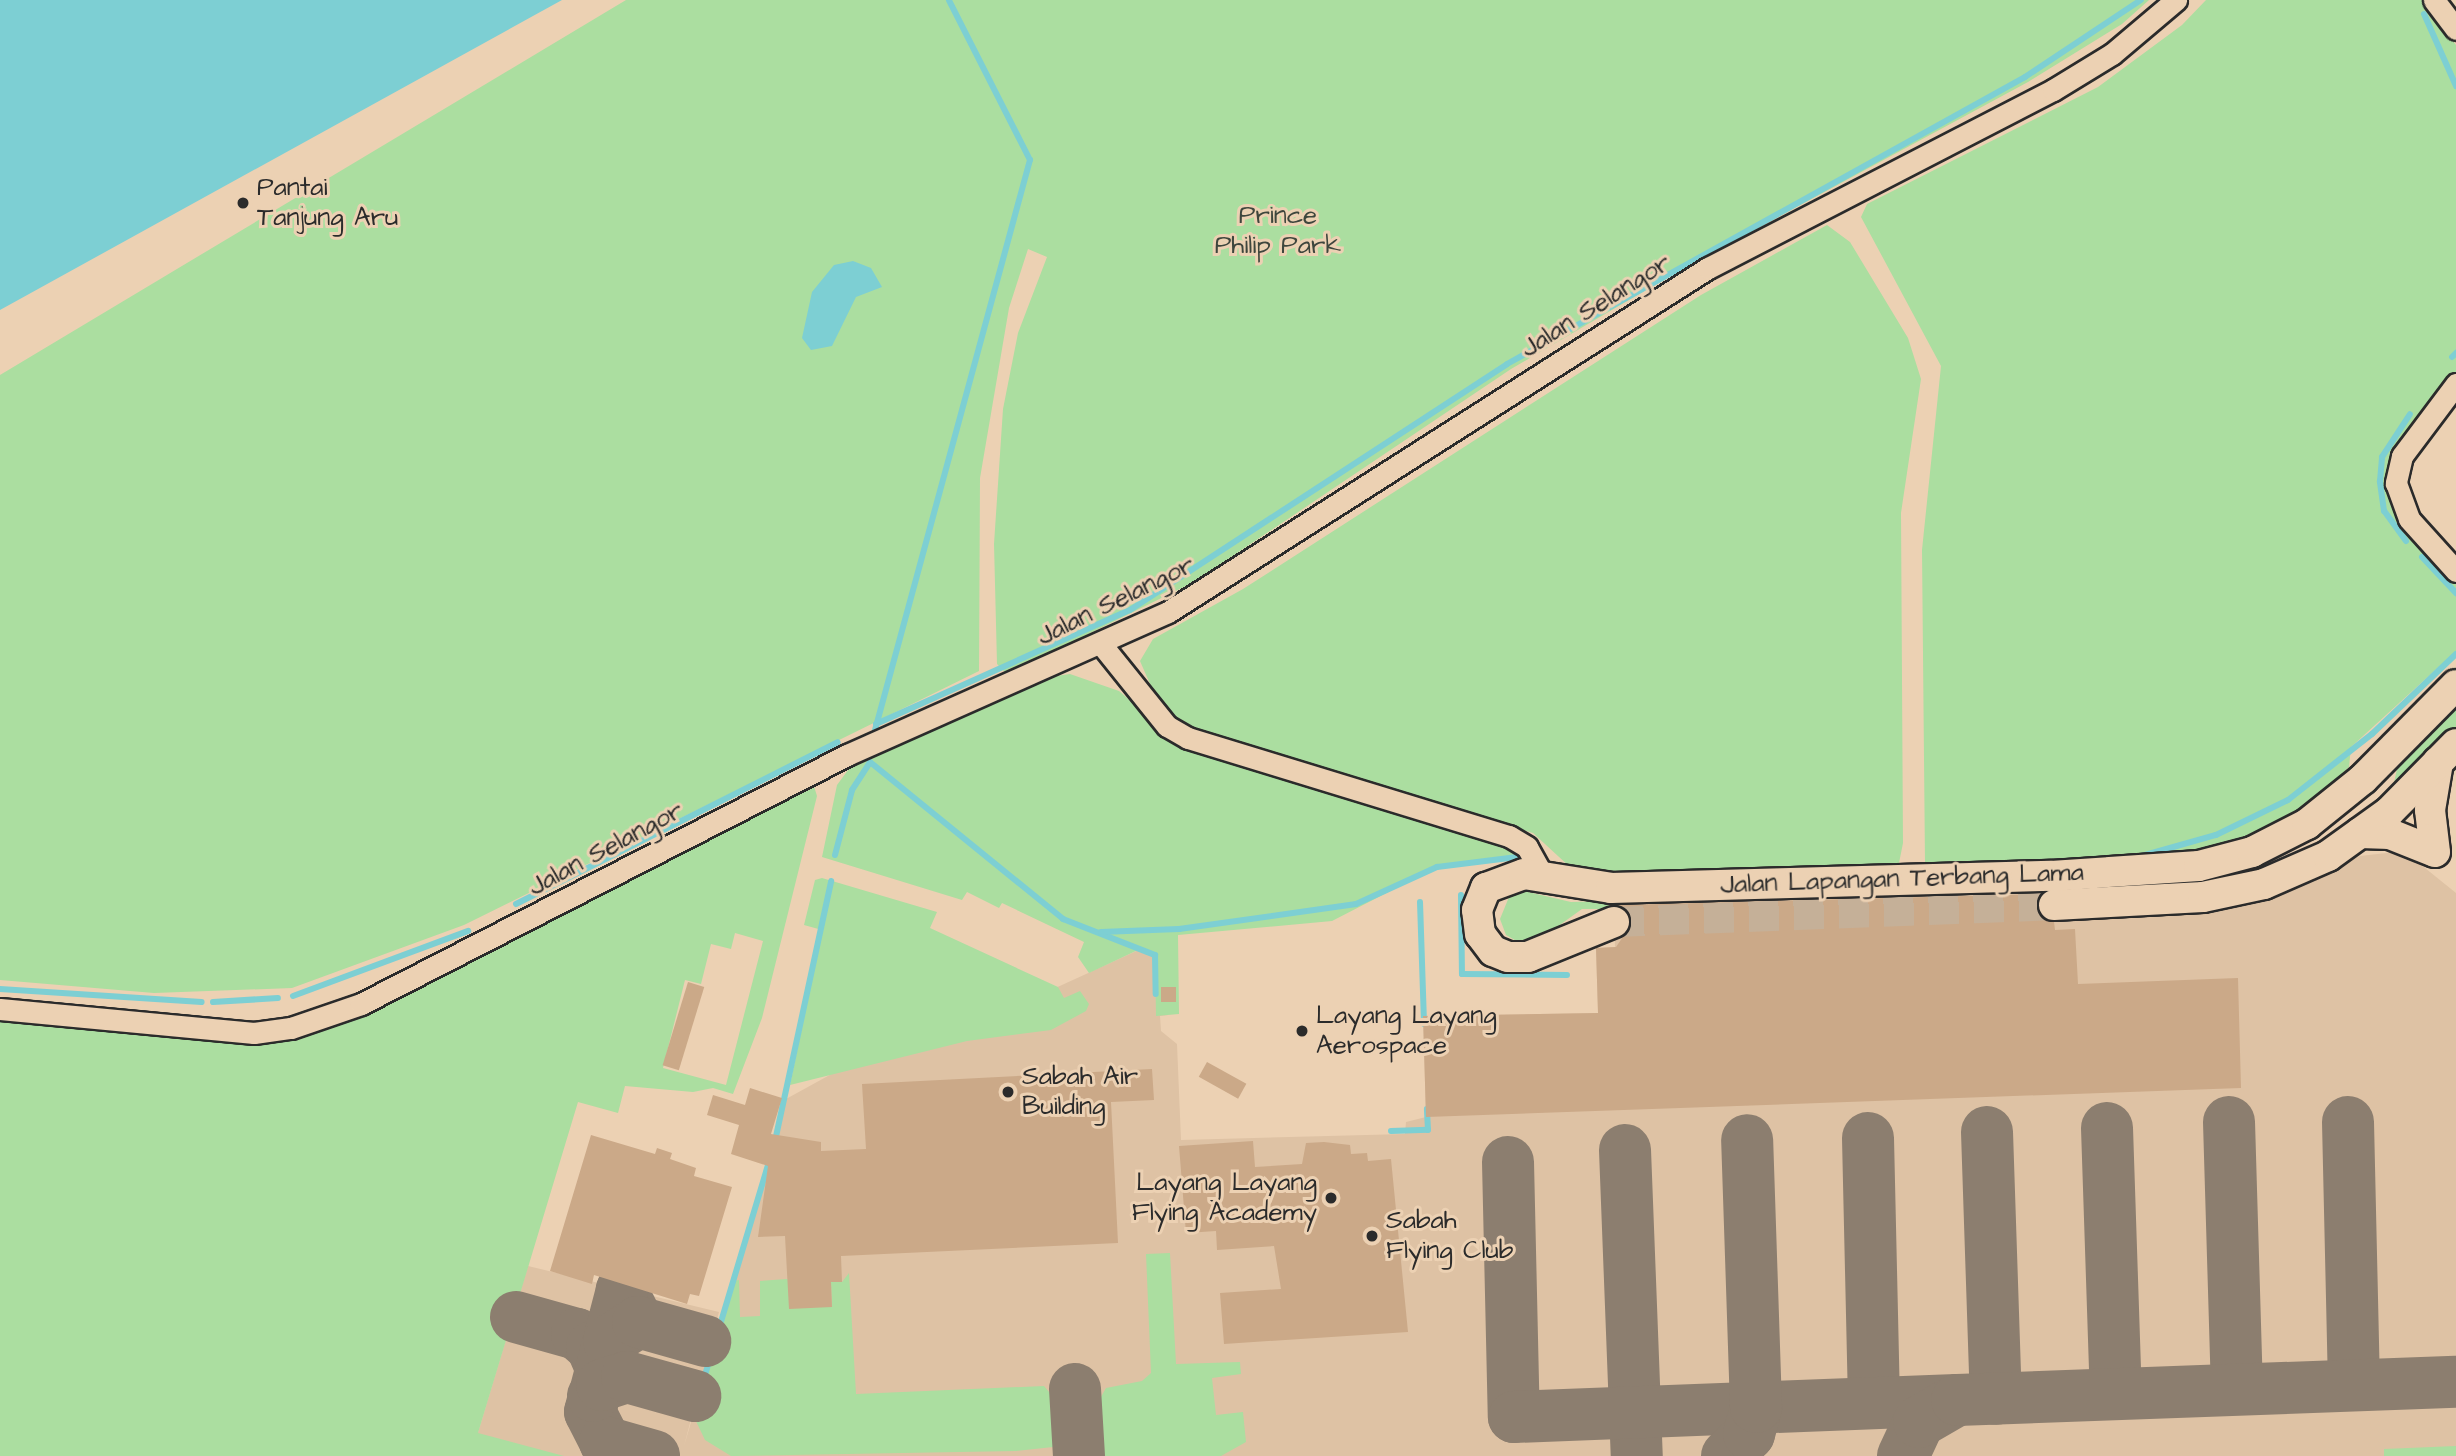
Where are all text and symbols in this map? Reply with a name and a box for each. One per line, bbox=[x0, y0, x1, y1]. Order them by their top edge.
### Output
place label: Pantai Tanjung Aru bbox=[257, 172, 398, 234]
marker: Pantai Tanjung Aru bbox=[235, 195, 251, 211]
park label: Prince Philip Park bbox=[1215, 200, 1341, 262]
street label: Jalan Selangor bbox=[1515, 247, 1677, 365]
street label: Jalan Selangor bbox=[1032, 549, 1200, 653]
street label: Jalan Selangor bbox=[523, 795, 689, 903]
street label: Jalan Lapangan Terbang Lama bbox=[1720, 857, 2084, 901]
place label: Layang Layang Aerospace bbox=[1316, 1000, 1497, 1062]
marker: Layang Layang Aerospace bbox=[1294, 1023, 1310, 1039]
place label: Sabah Air Building bbox=[1022, 1061, 1138, 1122]
marker: Sabah Air Building bbox=[1000, 1084, 1016, 1100]
place label: Layang Layang Flying Academy bbox=[1132, 1167, 1317, 1228]
marker: Layang Layang Flying Academy bbox=[1323, 1190, 1339, 1206]
place label: Sabah Flying Club bbox=[1386, 1205, 1513, 1266]
marker: Sabah Flying Club bbox=[1364, 1228, 1380, 1244]

